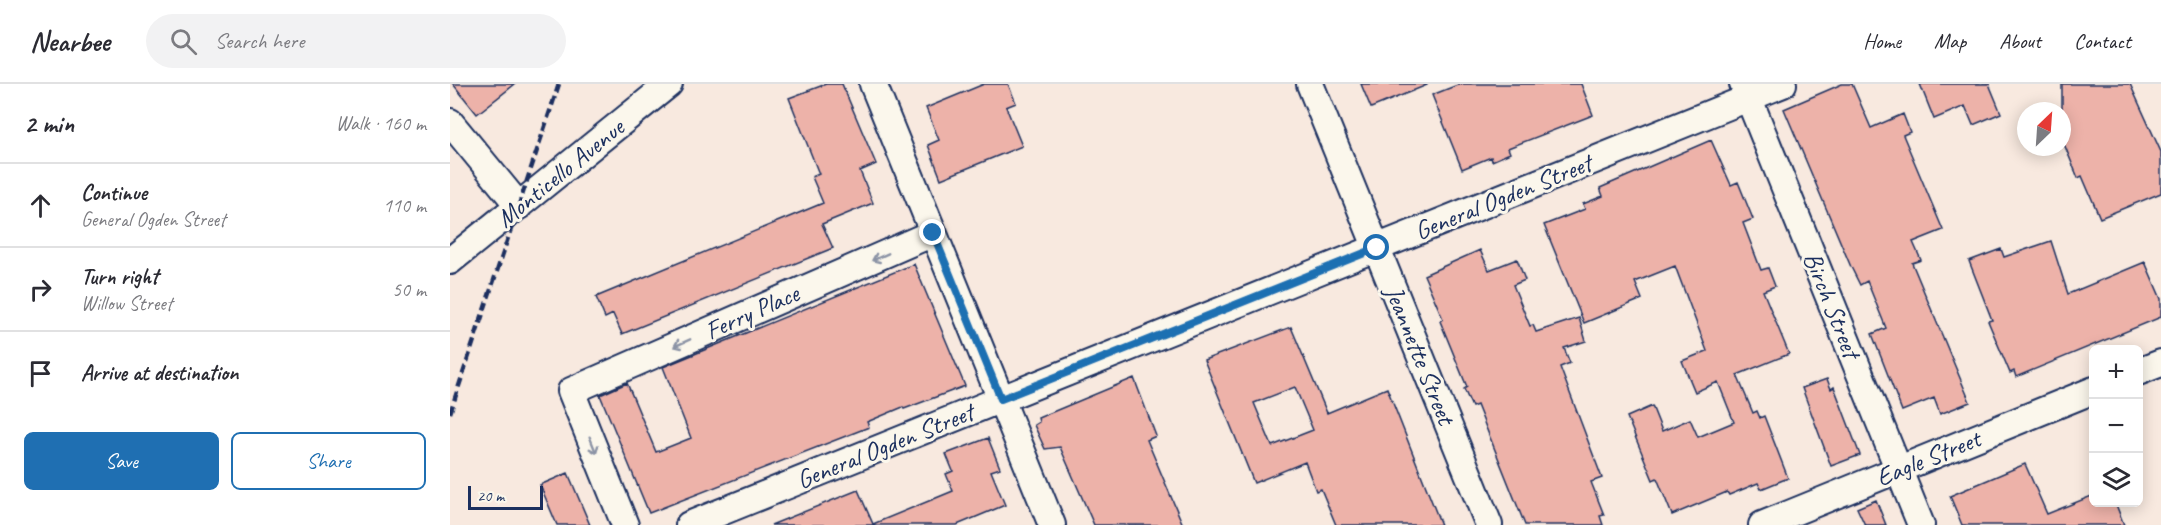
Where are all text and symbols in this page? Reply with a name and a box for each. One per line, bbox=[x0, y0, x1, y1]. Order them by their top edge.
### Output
search box bbox=[146, 14, 566, 68]
text: Nearbee bbox=[30, 24, 110, 59]
icon: search bbox=[167, 25, 200, 58]
text: Search here bbox=[215, 27, 304, 55]
text: Home bbox=[1863, 28, 1901, 54]
text: Map bbox=[1934, 28, 1966, 54]
text: About bbox=[1999, 28, 2041, 54]
text: Contact bbox=[2074, 28, 2131, 54]
north arrow bbox=[2017, 102, 2071, 156]
text: 2 min bbox=[24, 107, 74, 140]
street label: Monticello Avenue bbox=[489, 110, 633, 235]
text: Walk · 160 m bbox=[336, 111, 426, 136]
street label: General Ogden Street bbox=[1410, 145, 1599, 247]
text: Continue bbox=[81, 179, 147, 207]
icon: ahead bbox=[24, 189, 57, 222]
text: 110 m bbox=[383, 193, 426, 218]
text: General Ogden Street bbox=[81, 207, 226, 232]
route end bbox=[919, 219, 945, 245]
route start bbox=[1363, 234, 1389, 260]
street label: Birch Street bbox=[1796, 247, 1869, 366]
one-way arrow bbox=[871, 251, 889, 263]
text: Turn right bbox=[81, 263, 158, 291]
icon: right bbox=[24, 273, 57, 306]
street label: Ferry Place bbox=[700, 276, 805, 347]
text: 50 m bbox=[392, 277, 426, 302]
street label: Jeannette Street bbox=[1377, 279, 1464, 431]
text: Willow Street bbox=[81, 291, 172, 316]
one-way arrow bbox=[673, 338, 691, 349]
map controls bbox=[2089, 345, 2143, 507]
button: + bbox=[2089, 345, 2143, 399]
icon: arrive bbox=[24, 357, 57, 390]
text: Arrive at destination bbox=[81, 359, 238, 387]
street label: General Ogden Street bbox=[792, 394, 981, 496]
button: − bbox=[2089, 399, 2143, 453]
street label: Eagle Street bbox=[1871, 421, 1987, 494]
button: Save bbox=[24, 432, 219, 490]
button: Share bbox=[231, 432, 426, 490]
one-way arrow bbox=[588, 436, 599, 454]
button: layers bbox=[2089, 453, 2143, 507]
scale bar bbox=[468, 483, 543, 510]
text: 20 m bbox=[477, 486, 504, 506]

